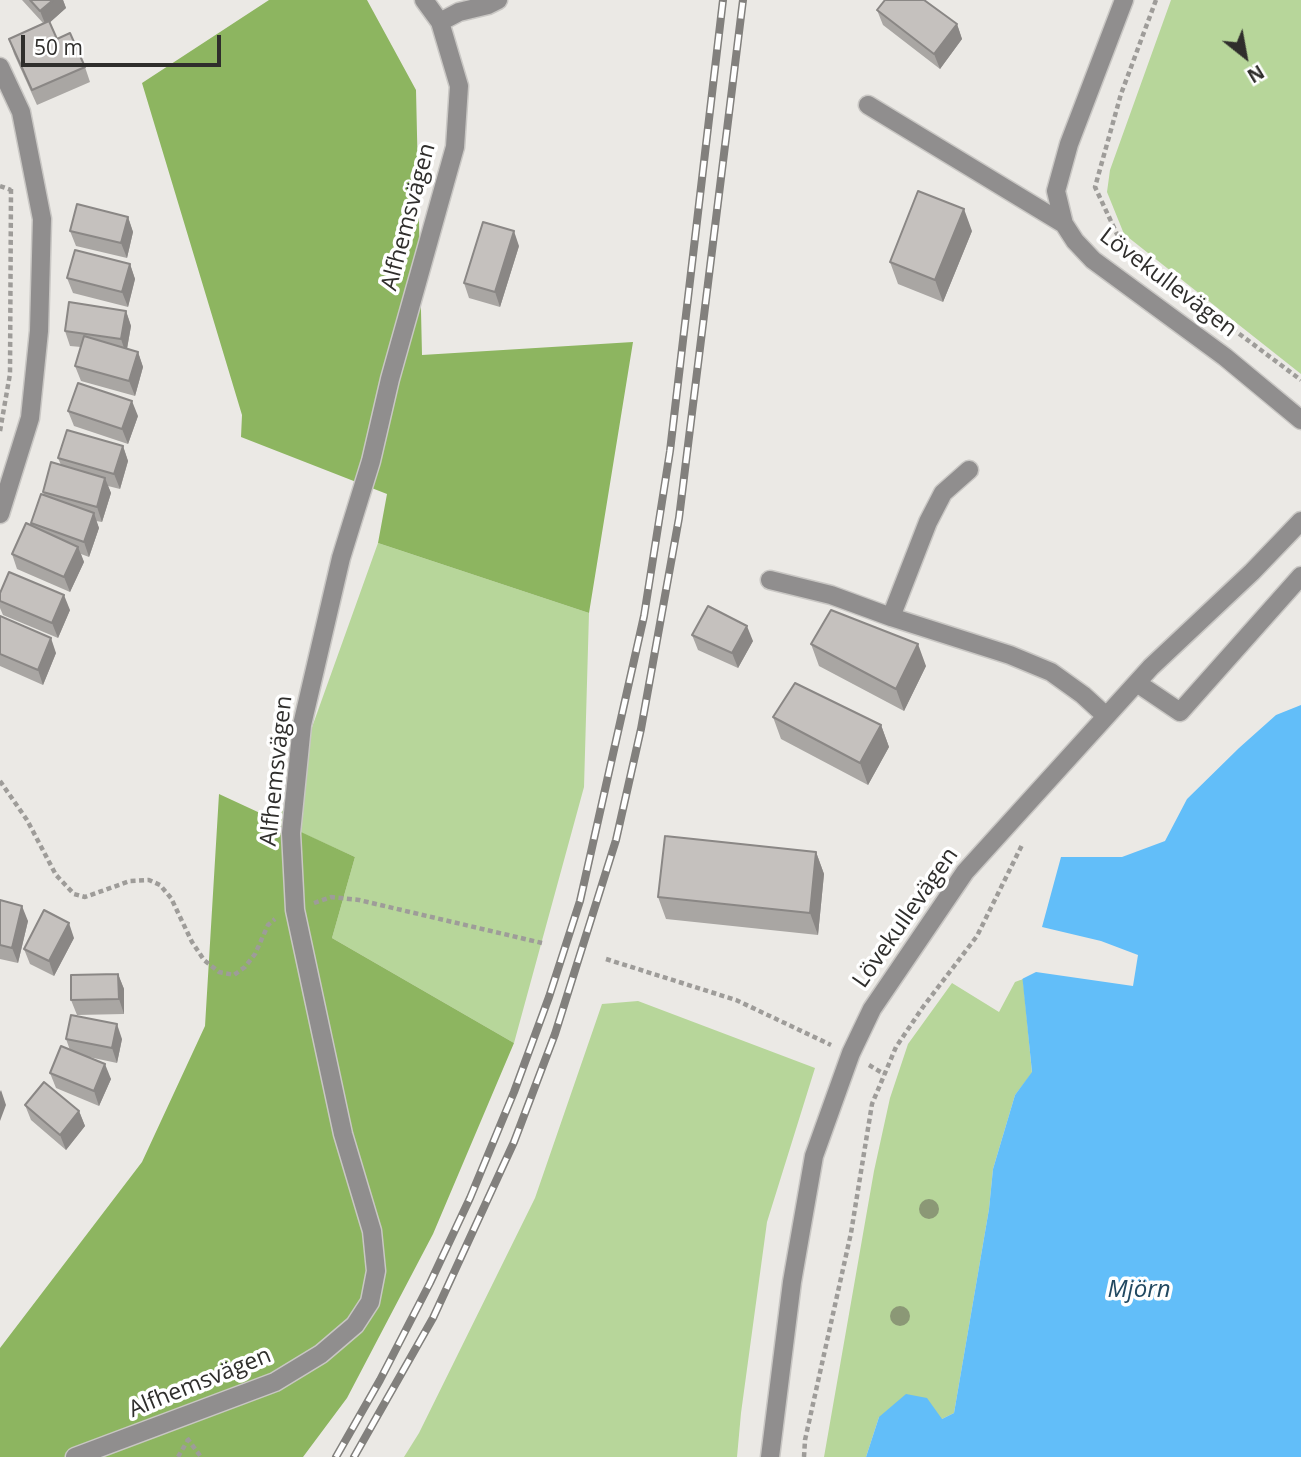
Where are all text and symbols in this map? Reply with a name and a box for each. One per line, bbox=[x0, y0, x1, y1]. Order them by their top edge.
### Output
scale bar bbox=[24, 21, 224, 65]
north arrow bbox=[1210, 21, 1280, 91]
text: 50 m bbox=[34, 33, 83, 61]
text: N bbox=[1243, 59, 1269, 89]
street label: Alfhemsvägen bbox=[376, 140, 442, 294]
street label: Lövekullevägen bbox=[1094, 222, 1242, 344]
street label: Alfhemsvägen bbox=[255, 694, 299, 848]
street label: Lövekullevägen bbox=[847, 843, 965, 993]
water label: Mjörn bbox=[1108, 1276, 1170, 1304]
street label: Alfhemsvägen bbox=[125, 1342, 275, 1424]

